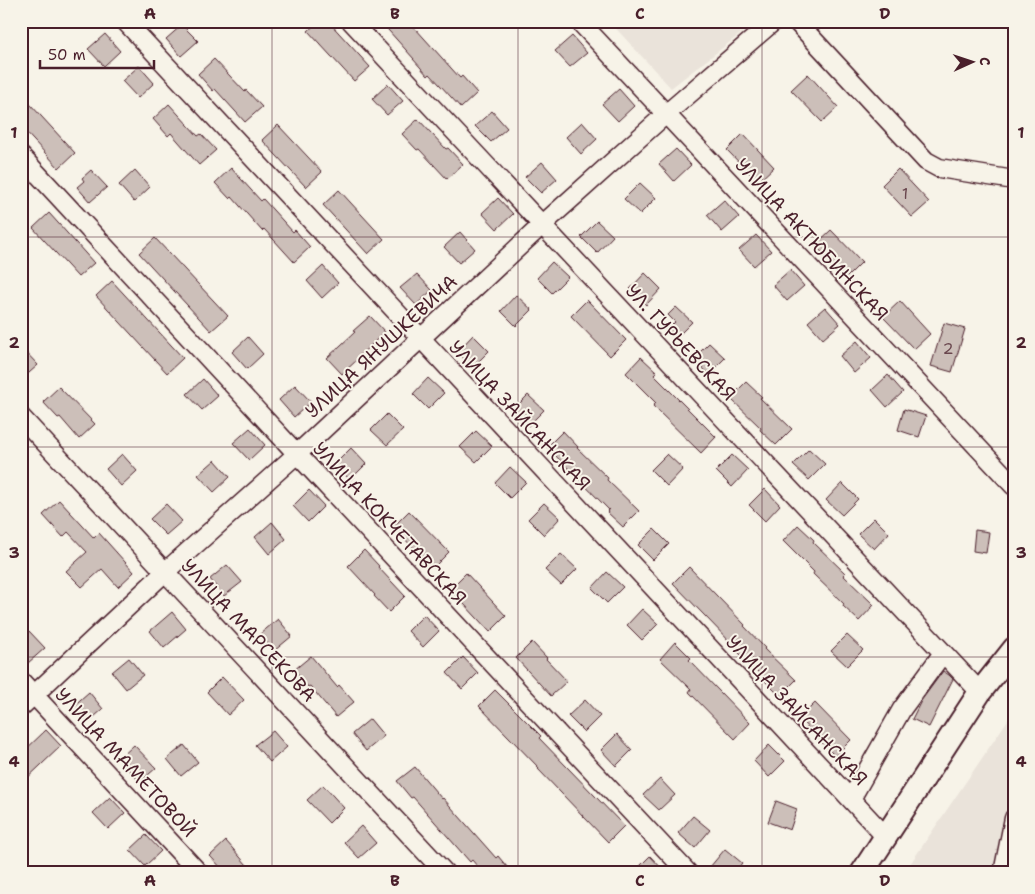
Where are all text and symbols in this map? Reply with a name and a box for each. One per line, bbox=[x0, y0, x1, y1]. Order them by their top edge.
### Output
text: A bbox=[144, 3, 156, 24]
text: B bbox=[390, 3, 400, 24]
text: C bbox=[635, 3, 645, 24]
text: D bbox=[879, 3, 891, 24]
scale bar bbox=[40, 38, 154, 70]
north arrow bbox=[948, 38, 998, 88]
text: 50 m bbox=[48, 45, 86, 65]
text: С bbox=[976, 57, 994, 66]
text: 1 bbox=[10, 122, 18, 143]
text: 1 bbox=[1017, 122, 1025, 143]
street label: УЛИЦА АКТЮБИНСКАЯ bbox=[729, 153, 894, 326]
house number: 1 bbox=[902, 183, 908, 204]
street label: УЛИЦА ЯНУШКЕВИЧА bbox=[300, 269, 463, 424]
street label: УЛ. ГУРЬЕВСКАЯ bbox=[620, 279, 741, 406]
text: 2 bbox=[8, 332, 20, 353]
text: 2 bbox=[1015, 332, 1027, 353]
street label: УЛИЦА ЗАЙСАНСКАЯ bbox=[443, 335, 596, 496]
house number: 2 bbox=[942, 338, 954, 359]
street label: УЛИЦА КОКЧЕТАВСКАЯ bbox=[307, 436, 472, 610]
text: 3 bbox=[8, 542, 20, 563]
text: 3 bbox=[1015, 542, 1027, 563]
street label: УЛИЦА МАРСЕКОВА bbox=[176, 553, 322, 707]
street label: УЛИЦА ЗАЙСАНСКАЯ bbox=[720, 630, 873, 791]
street label: УЛИЦА МАМЕТОВОЙ bbox=[50, 682, 202, 842]
text: 4 bbox=[8, 751, 20, 772]
text: 4 bbox=[1015, 751, 1027, 772]
text: A bbox=[144, 870, 156, 891]
text: B bbox=[390, 870, 400, 891]
text: C bbox=[635, 870, 645, 891]
text: D bbox=[879, 870, 891, 891]

